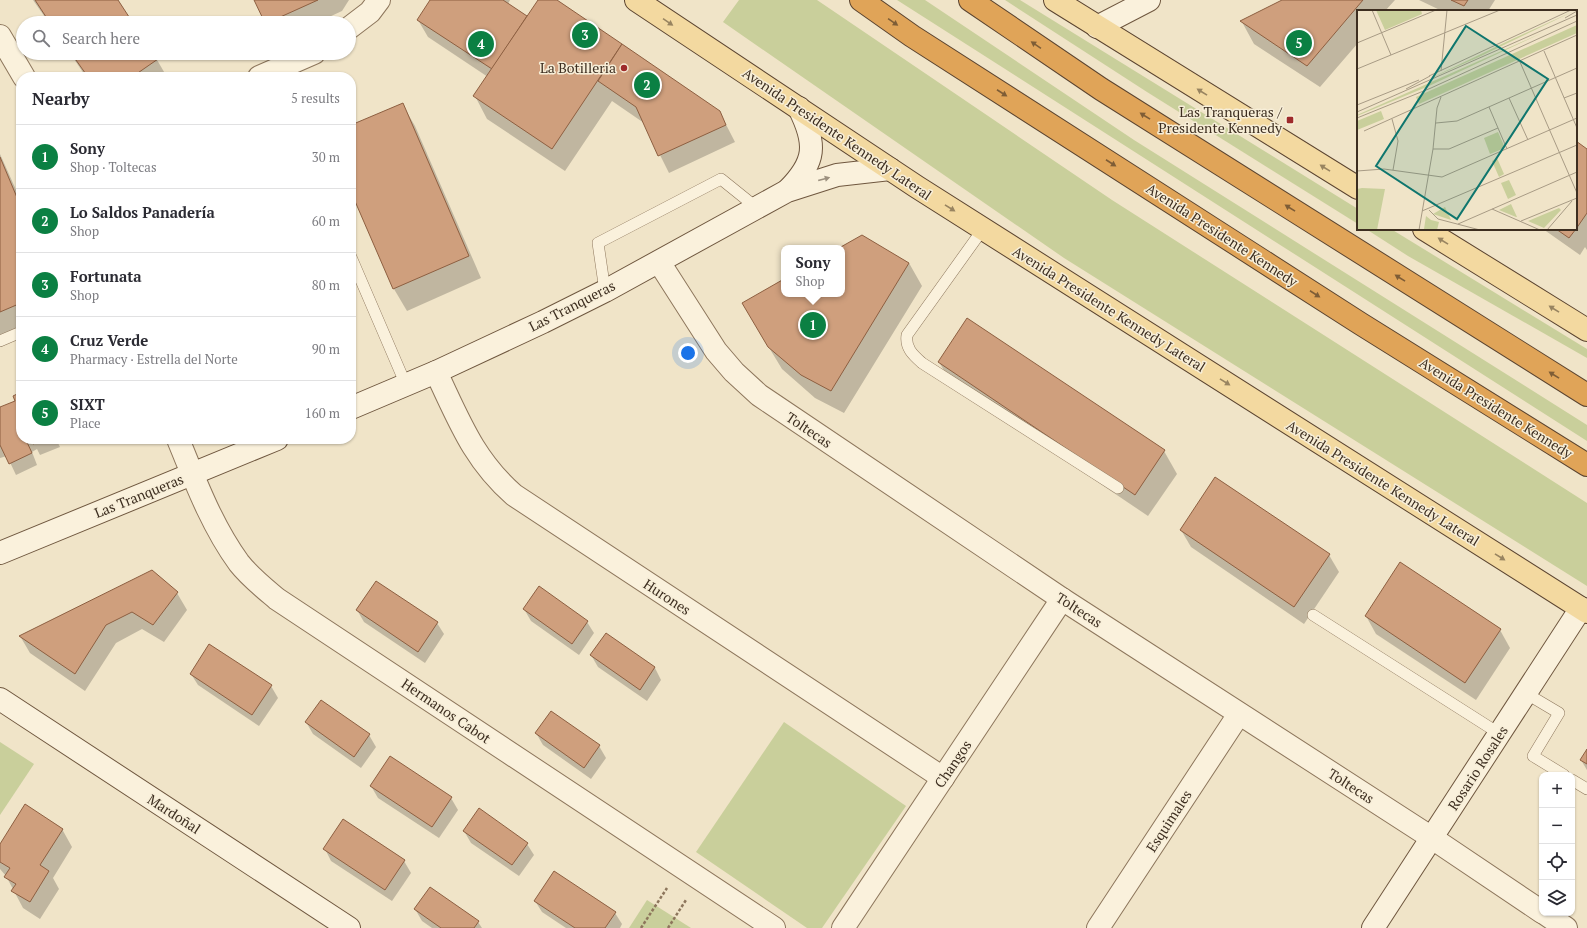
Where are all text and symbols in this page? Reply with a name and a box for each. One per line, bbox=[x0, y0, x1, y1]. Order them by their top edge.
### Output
inset map bbox=[1357, 10, 1577, 230]
search box bbox=[16, 16, 356, 60]
one-way arrow bbox=[663, 18, 674, 25]
one-way arrow bbox=[887, 18, 898, 26]
pin: 3 bbox=[572, 20, 598, 50]
icon: search bbox=[30, 27, 52, 49]
text: Search here bbox=[62, 28, 140, 48]
pin: 5 bbox=[1286, 28, 1312, 58]
pin: 4 bbox=[468, 29, 494, 59]
one-way arrow bbox=[1031, 41, 1042, 49]
place label: La Botilleria bbox=[540, 58, 616, 77]
marker: La Botilleria bbox=[619, 63, 629, 73]
street label: Avenida Presidente Kennedy Lateral bbox=[739, 63, 935, 204]
pin: 2 bbox=[634, 70, 660, 100]
text: Nearby bbox=[32, 87, 90, 110]
one-way arrow bbox=[1197, 88, 1207, 96]
text: 5 results bbox=[291, 89, 340, 107]
one-way arrow bbox=[996, 89, 1007, 97]
place label: Las Tranqueras / Presidente Kennedy bbox=[1158, 102, 1283, 137]
one-way arrow bbox=[1139, 113, 1151, 120]
marker: Las Tranqueras / Presidente Kennedy bbox=[1285, 115, 1295, 125]
text: Sony bbox=[70, 138, 105, 158]
text: 1 bbox=[41, 148, 49, 166]
text: 30 m bbox=[312, 148, 340, 166]
text: Shop · Toltecas bbox=[70, 158, 157, 176]
one-way arrow bbox=[1105, 160, 1117, 167]
one-way arrow bbox=[1319, 164, 1331, 171]
one-way arrow bbox=[818, 175, 830, 181]
street label: Avenida Presidente Kennedy bbox=[1143, 178, 1302, 291]
text: Lo Saldos Panadería bbox=[70, 202, 215, 222]
one-way arrow bbox=[944, 204, 955, 211]
one-way arrow bbox=[1285, 204, 1295, 212]
text: 2 bbox=[41, 212, 49, 230]
text: 60 m bbox=[312, 212, 340, 230]
text: Shop bbox=[70, 222, 99, 240]
one-way arrow bbox=[1438, 237, 1448, 245]
street label: Avenida Presidente Kennedy Lateral bbox=[1009, 241, 1209, 376]
popup bbox=[781, 245, 845, 297]
text: Sony bbox=[796, 252, 830, 272]
text: Fortunata bbox=[70, 266, 142, 286]
text: Shop bbox=[796, 272, 825, 290]
one-way arrow bbox=[1394, 274, 1406, 281]
text: 3 bbox=[41, 276, 49, 294]
text: 80 m bbox=[312, 276, 340, 294]
street label: Las Tranqueras bbox=[525, 276, 618, 335]
text: Shop bbox=[70, 286, 99, 304]
one-way arrow bbox=[1309, 290, 1320, 298]
one-way arrow bbox=[1548, 306, 1560, 313]
pin: 1 bbox=[800, 310, 826, 340]
text: Cruz Verde bbox=[70, 330, 148, 350]
text: 4 bbox=[41, 340, 49, 358]
text: 90 m bbox=[312, 340, 340, 358]
your location bbox=[678, 343, 698, 363]
text: Pharmacy · Estrella del Norte bbox=[70, 350, 238, 368]
street label: Avenida Presidente Kennedy bbox=[1416, 353, 1577, 463]
one-way arrow bbox=[1548, 371, 1560, 378]
one-way arrow bbox=[1220, 378, 1230, 386]
text: SIXT bbox=[70, 394, 105, 414]
text: 5 bbox=[41, 404, 49, 422]
text: 160 m bbox=[305, 404, 340, 422]
street label: Toltecas bbox=[783, 407, 836, 452]
text: Place bbox=[70, 414, 101, 432]
street label: Avenida Presidente Kennedy Lateral bbox=[1283, 415, 1483, 550]
street label: Las Tranqueras bbox=[91, 469, 186, 522]
one-way arrow bbox=[1495, 553, 1505, 561]
street label: Hurones bbox=[640, 574, 695, 619]
street label: Toltecas bbox=[1052, 588, 1106, 632]
street label: Hermanos Cabot bbox=[398, 674, 495, 748]
street label: Rosario Rosales bbox=[1443, 722, 1512, 814]
street label: Changos bbox=[930, 736, 976, 791]
street label: Toltecas bbox=[1324, 764, 1378, 808]
map controls bbox=[1539, 772, 1575, 916]
button: + bbox=[1539, 772, 1575, 808]
street label: Esquimales bbox=[1141, 786, 1196, 856]
street label: Mardoñal bbox=[144, 789, 204, 838]
button: − bbox=[1539, 808, 1575, 844]
button: locate bbox=[1539, 844, 1575, 880]
button: layers bbox=[1539, 880, 1575, 916]

